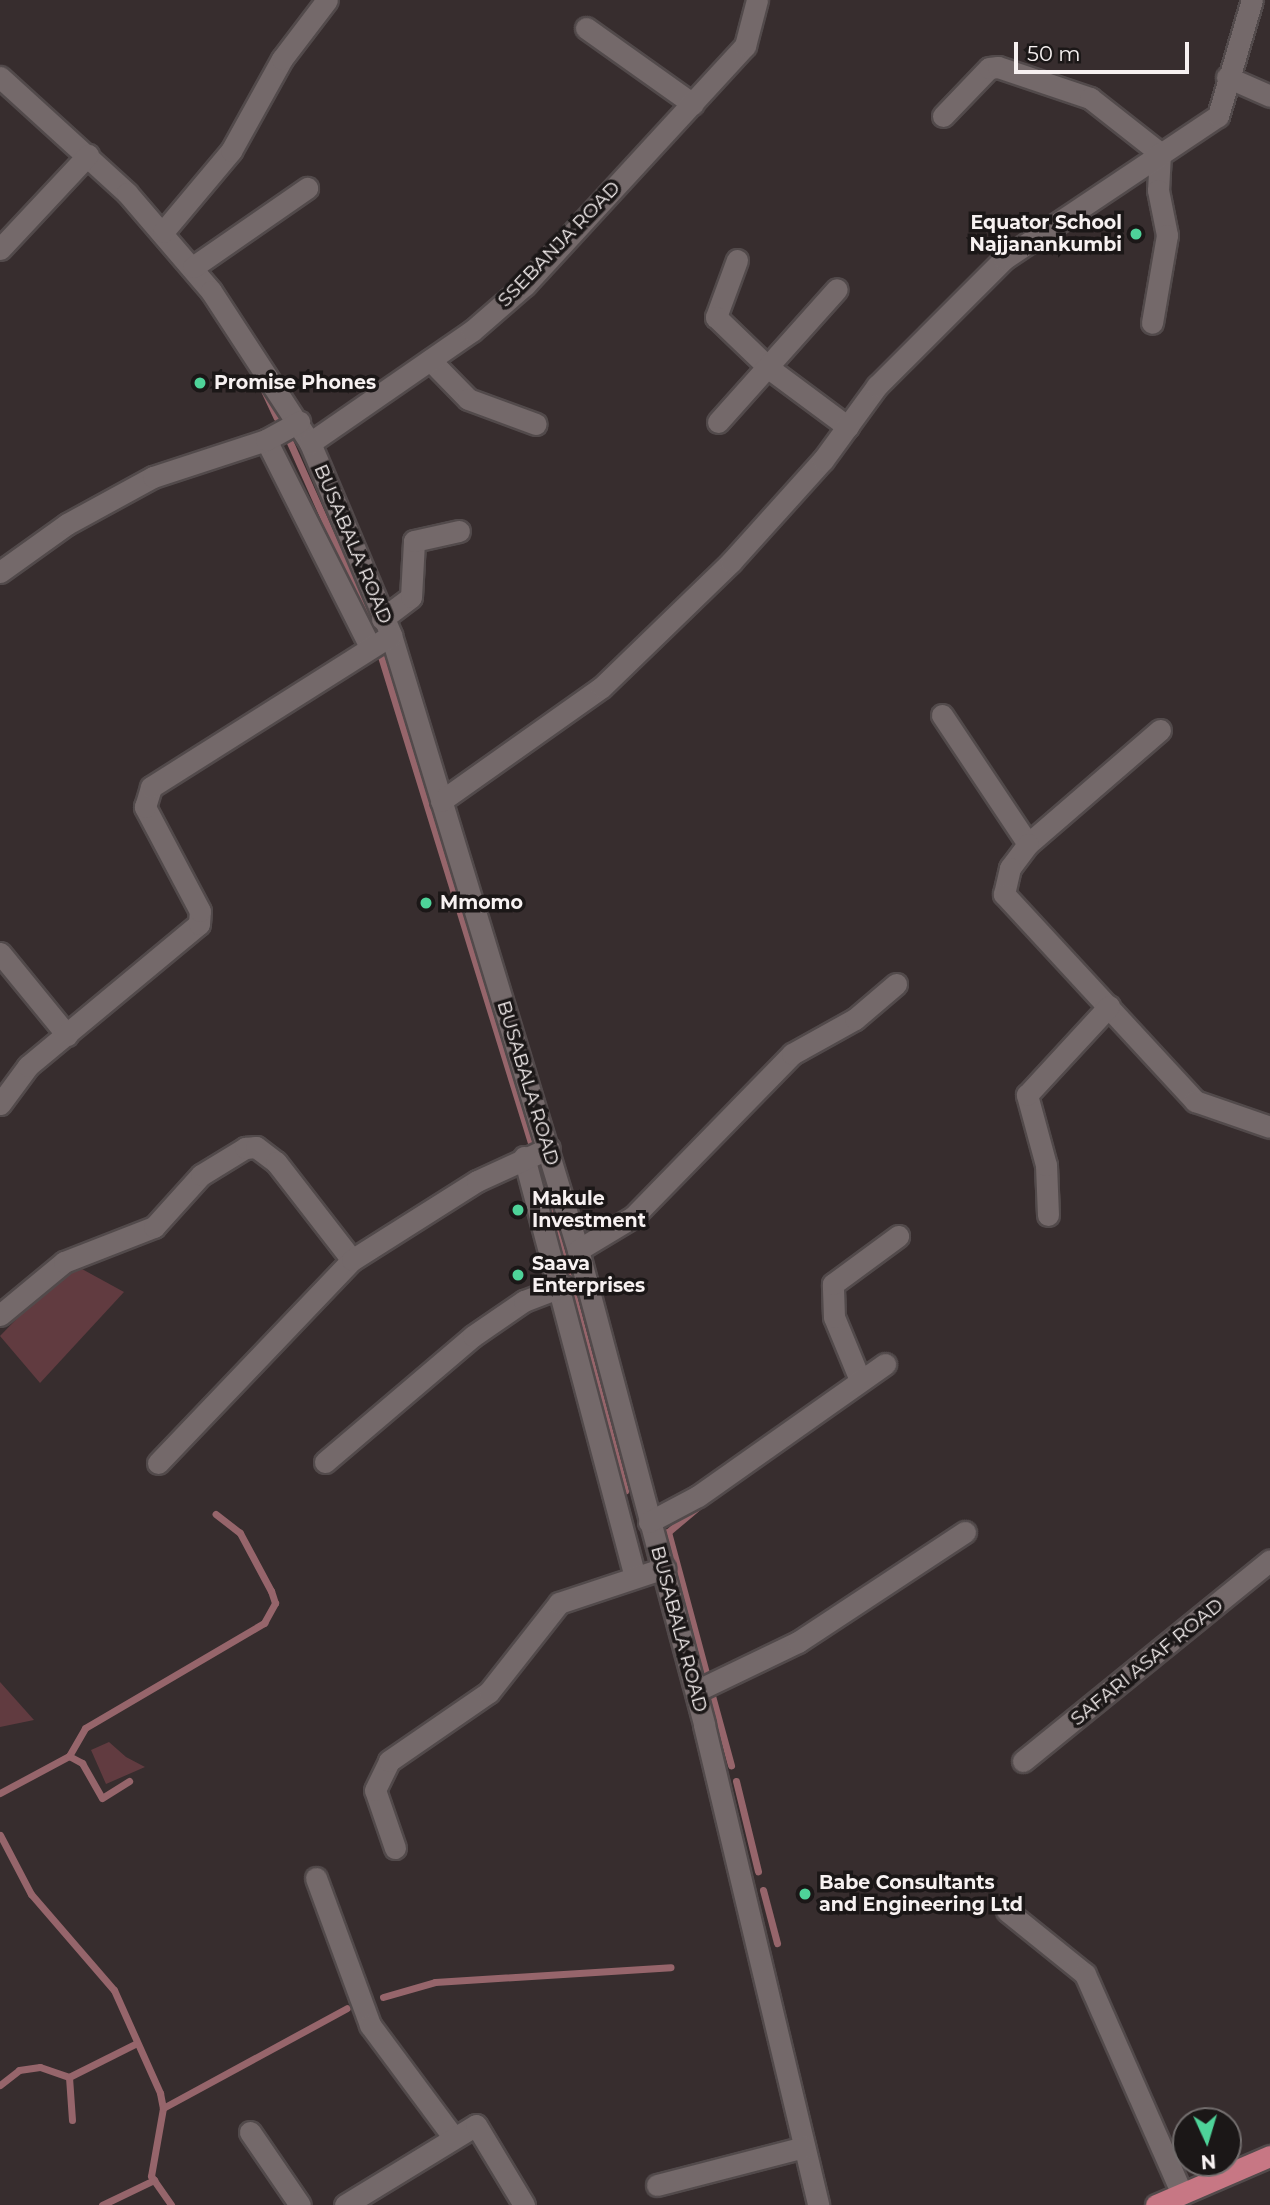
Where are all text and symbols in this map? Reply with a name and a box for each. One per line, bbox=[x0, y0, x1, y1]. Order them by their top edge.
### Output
scale bar bbox=[1018, 28, 1193, 72]
text: 50 m bbox=[1027, 41, 1081, 66]
street label: SSEBANJA ROAD bbox=[493, 176, 625, 312]
place label: Equator School Najjanankumbi bbox=[970, 212, 1122, 256]
marker: Equator School Najjanankumbi bbox=[1128, 226, 1144, 242]
place label: Promise Phones bbox=[214, 372, 376, 394]
marker: Promise Phones bbox=[192, 375, 208, 391]
street label: BUSABALA ROAD bbox=[309, 461, 397, 627]
place label: Mmomo bbox=[440, 892, 523, 914]
marker: Mmomo bbox=[418, 895, 434, 911]
street label: BUSABALA ROAD bbox=[492, 998, 564, 1168]
place label: Makule Investment bbox=[532, 1188, 646, 1232]
marker: Makule Investment bbox=[510, 1202, 526, 1218]
place label: Saava Enterprises bbox=[532, 1253, 645, 1297]
marker: Saava Enterprises bbox=[510, 1267, 526, 1283]
street label: BUSABALA ROAD bbox=[646, 1543, 712, 1715]
street label: SAFARI ASAF ROAD bbox=[1066, 1594, 1228, 1730]
place label: Babe Consultants and Engineering Ltd bbox=[819, 1872, 1023, 1916]
marker: Babe Consultants and Engineering Ltd bbox=[797, 1886, 813, 1902]
north arrow bbox=[1172, 2107, 1242, 2177]
text: N bbox=[1200, 2149, 1217, 2173]

